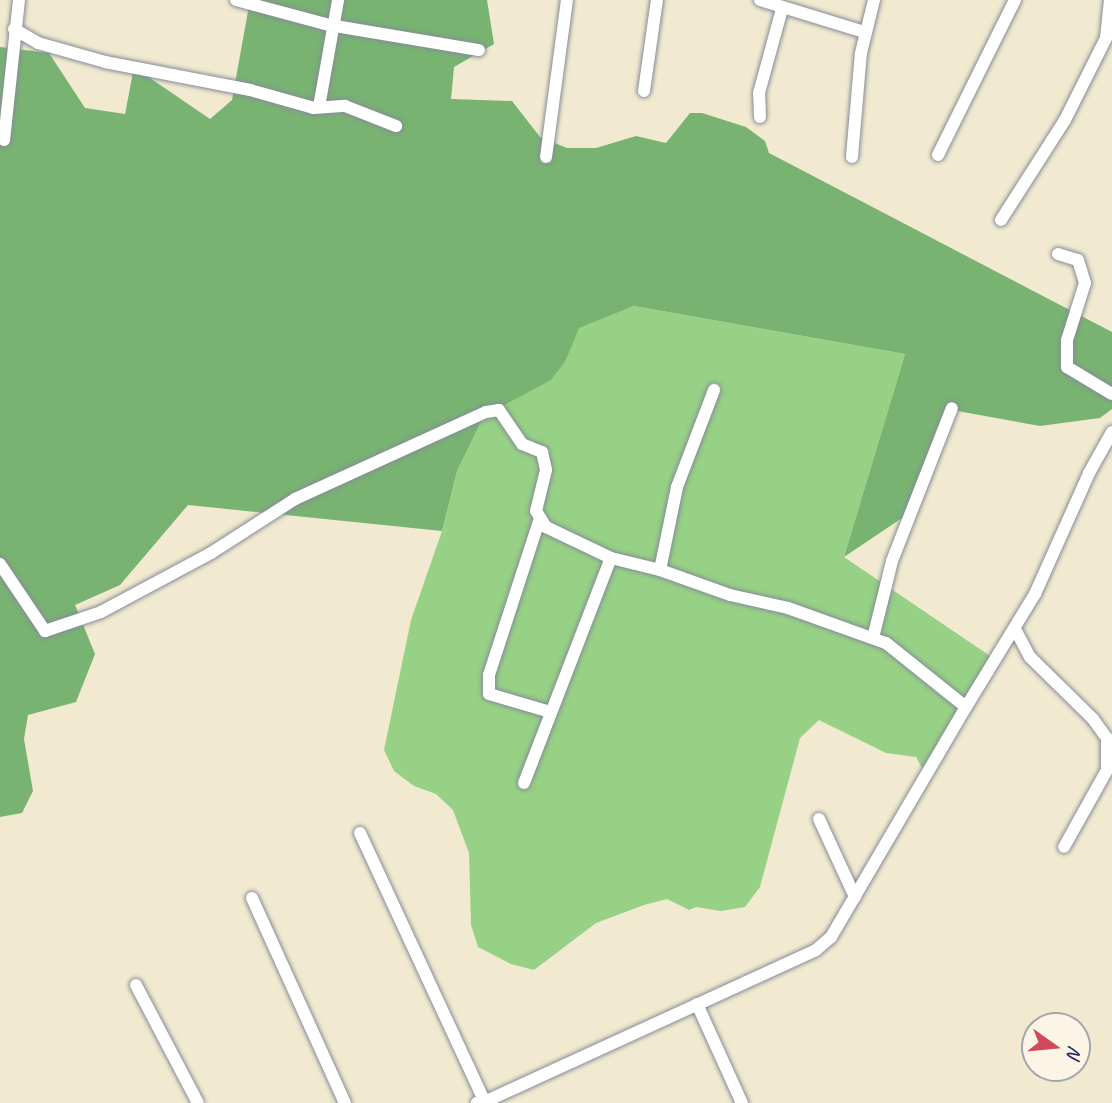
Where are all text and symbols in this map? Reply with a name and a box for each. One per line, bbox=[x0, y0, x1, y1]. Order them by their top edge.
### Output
north arrow bbox=[1021, 1012, 1091, 1082]
text: N bbox=[1061, 1043, 1087, 1061]

